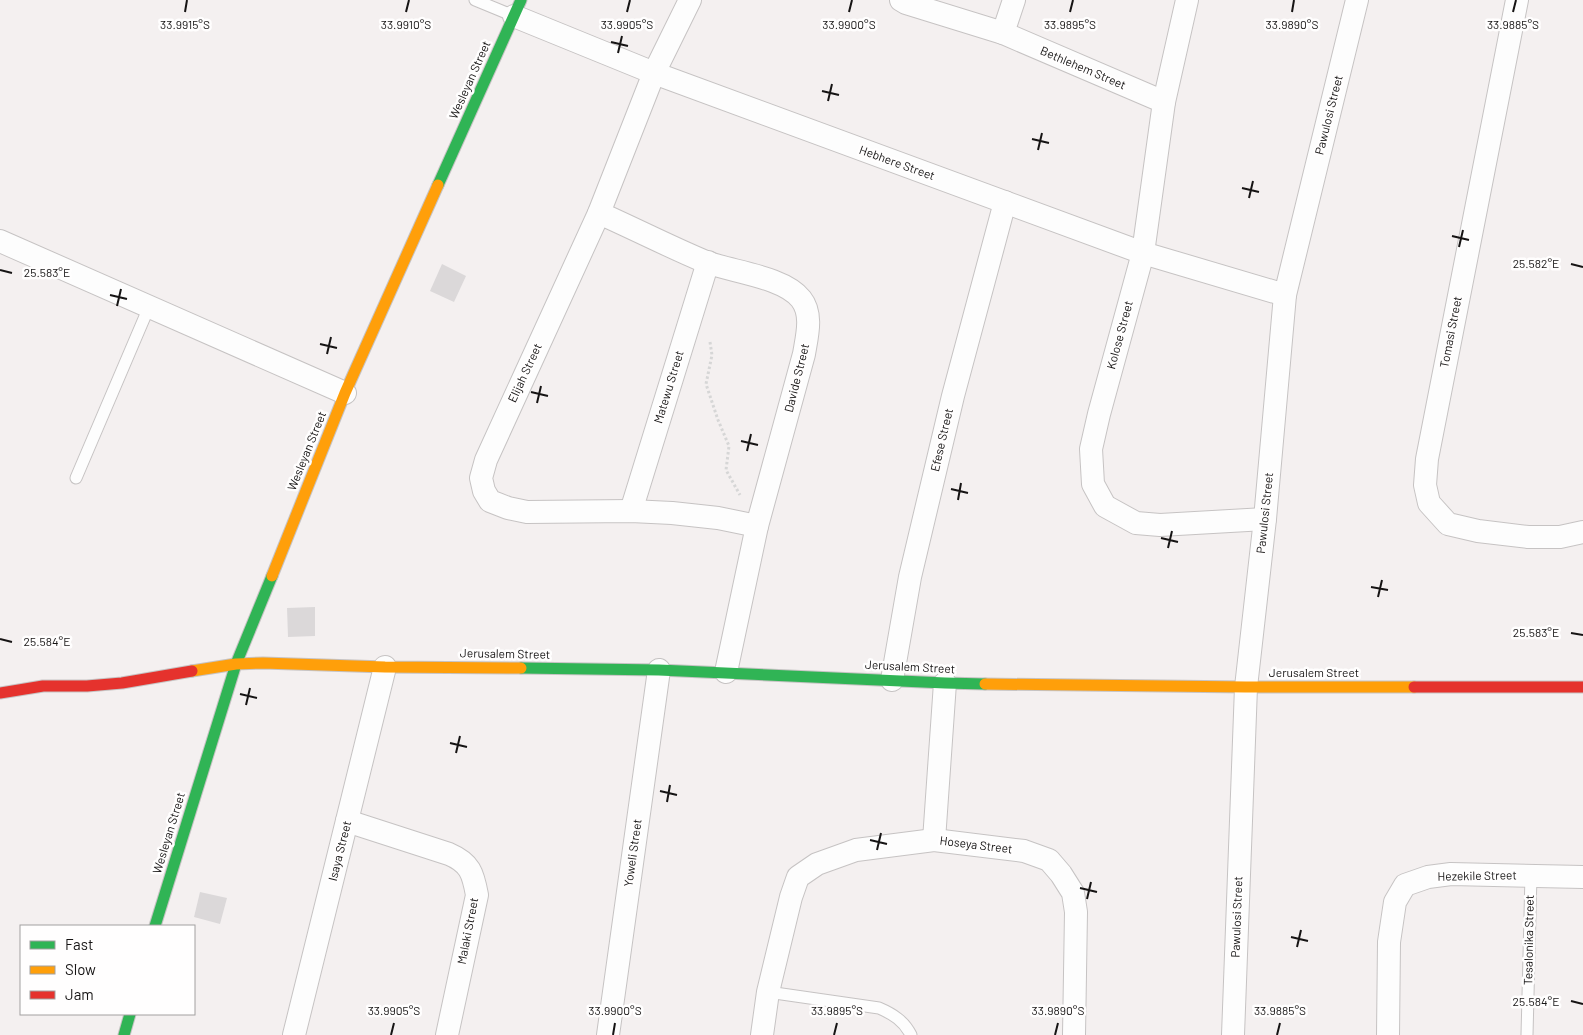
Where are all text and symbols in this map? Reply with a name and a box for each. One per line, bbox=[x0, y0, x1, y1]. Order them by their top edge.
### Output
text: 33.9915°S bbox=[160, 17, 210, 31]
text: 33.9910°S bbox=[381, 17, 431, 31]
text: 33.9905°S bbox=[601, 17, 653, 31]
text: 33.9900°S bbox=[822, 17, 876, 31]
text: 33.9895°S bbox=[1044, 17, 1096, 31]
text: 33.9890°S bbox=[1266, 17, 1318, 31]
text: 33.9885°S bbox=[1487, 17, 1539, 31]
street label: Wesleyan Street bbox=[446, 38, 493, 121]
street label: Bethlehem Street bbox=[1038, 43, 1128, 91]
street label: Pawulosi Street bbox=[1311, 74, 1345, 156]
street label: Hebhere Street bbox=[858, 142, 937, 182]
text: 25.582°E bbox=[1513, 256, 1559, 270]
text: 25.583°E bbox=[24, 265, 70, 279]
street label: Tomasi Street bbox=[1436, 295, 1464, 369]
street label: Kolose Street bbox=[1103, 299, 1135, 371]
street label: Elijah Street bbox=[504, 341, 544, 404]
street label: Davide Street bbox=[781, 342, 811, 414]
street label: Matewu Street bbox=[650, 349, 686, 425]
street label: Efese Street bbox=[927, 407, 955, 473]
street label: Wesleyan Street bbox=[284, 409, 328, 492]
street label: Pawulosi Street bbox=[1253, 472, 1275, 554]
text: 25.583°E bbox=[1513, 625, 1559, 639]
text: 25.584°E bbox=[24, 634, 70, 648]
street label: Jerusalem Street bbox=[460, 645, 550, 661]
street label: Jerusalem Street bbox=[865, 657, 955, 675]
street label: Jerusalem Street bbox=[1269, 665, 1359, 679]
street label: Wesleyan Street bbox=[149, 790, 187, 875]
street label: Yoweli Street bbox=[620, 818, 644, 888]
street label: Isaya Street bbox=[325, 819, 353, 882]
street label: Hoseya Street bbox=[939, 833, 1013, 855]
street label: Hezekile Street bbox=[1437, 867, 1517, 883]
street label: Pawulosi Street bbox=[1228, 876, 1244, 958]
street label: Tesalonika Street bbox=[1520, 895, 1536, 985]
street label: Malaki Street bbox=[454, 896, 480, 965]
legend bbox=[20, 925, 195, 1015]
text: Fast bbox=[65, 935, 93, 953]
text: Slow bbox=[65, 960, 96, 978]
text: Jam bbox=[65, 985, 94, 1003]
text: 25.584°E bbox=[1513, 994, 1559, 1008]
text: 33.9905°S bbox=[368, 1003, 420, 1017]
text: 33.9900°S bbox=[588, 1003, 642, 1017]
text: 33.9895°S bbox=[811, 1003, 863, 1017]
text: 33.9890°S bbox=[1032, 1003, 1084, 1017]
text: 33.9885°S bbox=[1254, 1003, 1306, 1017]

